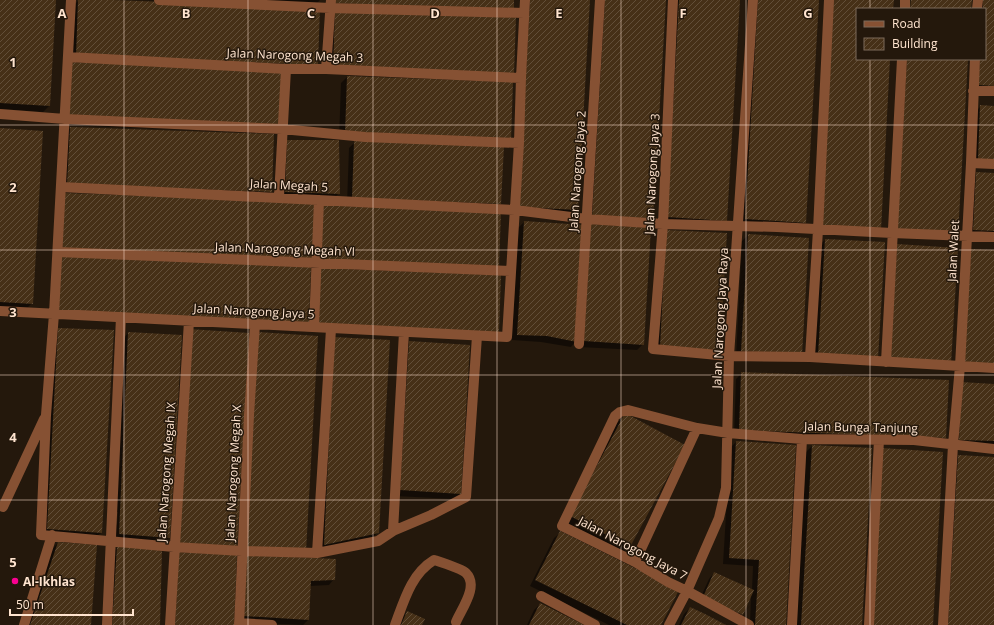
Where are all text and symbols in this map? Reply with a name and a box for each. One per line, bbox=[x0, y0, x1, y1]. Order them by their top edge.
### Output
text: A bbox=[58, 4, 67, 22]
text: B bbox=[182, 4, 191, 22]
text: C bbox=[307, 4, 315, 22]
text: D bbox=[430, 4, 440, 22]
text: E bbox=[555, 4, 563, 22]
text: F bbox=[679, 4, 687, 22]
text: G bbox=[803, 4, 813, 22]
legend bbox=[856, 8, 986, 60]
text: Road bbox=[892, 15, 921, 32]
text: Building bbox=[892, 35, 938, 52]
street label: Jalan Narogong Megah 3 bbox=[225, 44, 364, 66]
text: 1 bbox=[9, 53, 17, 71]
street label: Jalan Narogong Jaya 2 bbox=[564, 110, 590, 233]
street label: Jalan Narogong Jaya 3 bbox=[640, 113, 664, 236]
street label: Jalan Megah 5 bbox=[249, 174, 329, 196]
text: 2 bbox=[9, 178, 17, 196]
street label: Jalan Walet bbox=[943, 220, 963, 283]
street label: Jalan Narogong Megah VI bbox=[214, 238, 355, 260]
street label: Jalan Narogong Jaya Raya bbox=[708, 247, 732, 390]
street label: Jalan Narogong Jaya 5 bbox=[192, 299, 315, 323]
text: 3 bbox=[9, 303, 17, 321]
street label: Jalan Narogong Megah IX bbox=[153, 401, 179, 543]
street label: Jalan Narogong Megah X bbox=[221, 404, 245, 543]
street label: Jalan Bunga Tanjung bbox=[803, 417, 918, 436]
text: 4 bbox=[9, 428, 17, 446]
street label: Jalan Narogong Jaya 7 bbox=[575, 512, 691, 584]
text: 5 bbox=[9, 553, 17, 571]
place label: Al-Ikhlas bbox=[23, 573, 75, 590]
marker: Al-Ikhlas bbox=[10, 576, 20, 586]
scale bar bbox=[10, 591, 133, 617]
text: 50 m bbox=[16, 596, 44, 613]

